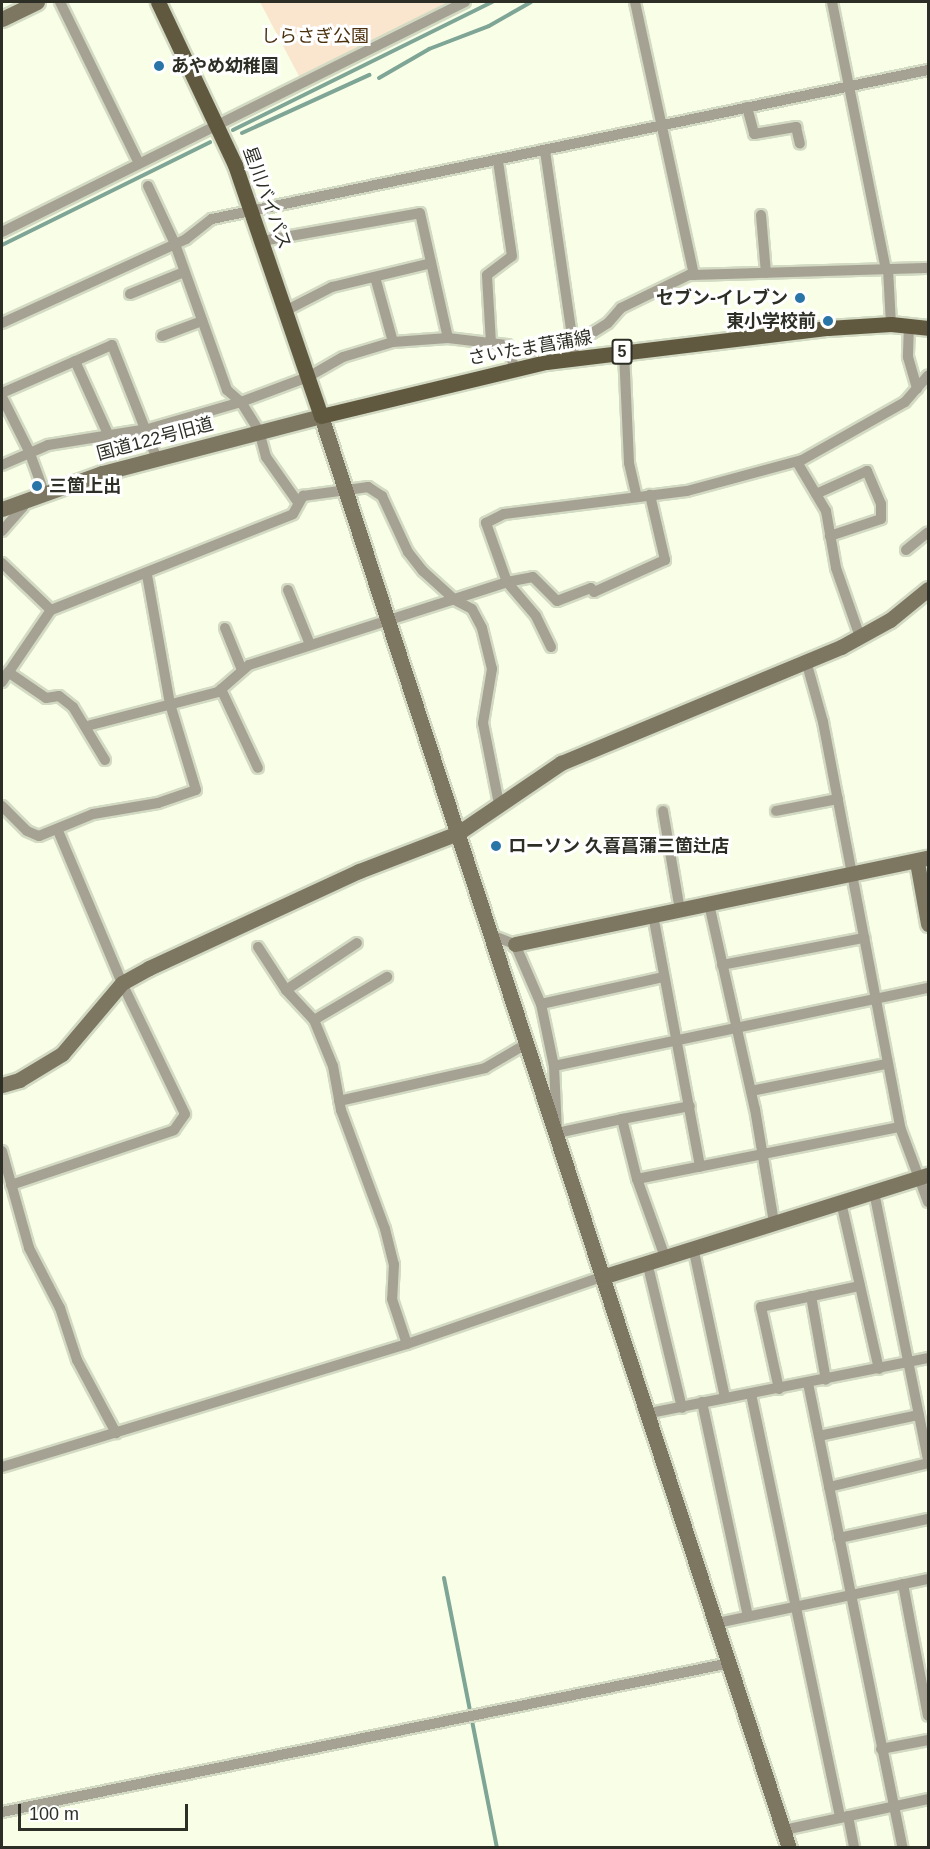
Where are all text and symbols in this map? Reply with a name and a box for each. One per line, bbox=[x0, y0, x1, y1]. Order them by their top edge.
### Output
park label: しらさぎ公園 bbox=[261, 25, 369, 47]
place label: あやめ幼稚園 bbox=[171, 55, 279, 77]
marker: あやめ幼稚園 bbox=[152, 59, 166, 73]
street label: 星川バイパス bbox=[238, 144, 296, 252]
place label: セブン-イレブン bbox=[656, 287, 788, 309]
marker: セブン-イレブン bbox=[793, 291, 807, 305]
place label: 東小学校前 bbox=[726, 310, 816, 332]
marker: 東小学校前 bbox=[821, 314, 835, 328]
street label: さいたま菖蒲線 bbox=[466, 326, 594, 370]
road number: 5 bbox=[612, 339, 632, 365]
street label: 国道122号旧道 bbox=[94, 413, 216, 465]
place label: 三箇上出 bbox=[49, 475, 121, 497]
marker: 三箇上出 bbox=[30, 479, 44, 493]
place label: ローソン 久喜菖蒲三箇辻店 bbox=[508, 835, 729, 857]
marker: ローソン 久喜菖蒲三箇辻店 bbox=[489, 839, 503, 853]
scale bar bbox=[21, 1792, 190, 1830]
text: 100 m bbox=[29, 1804, 79, 1824]

